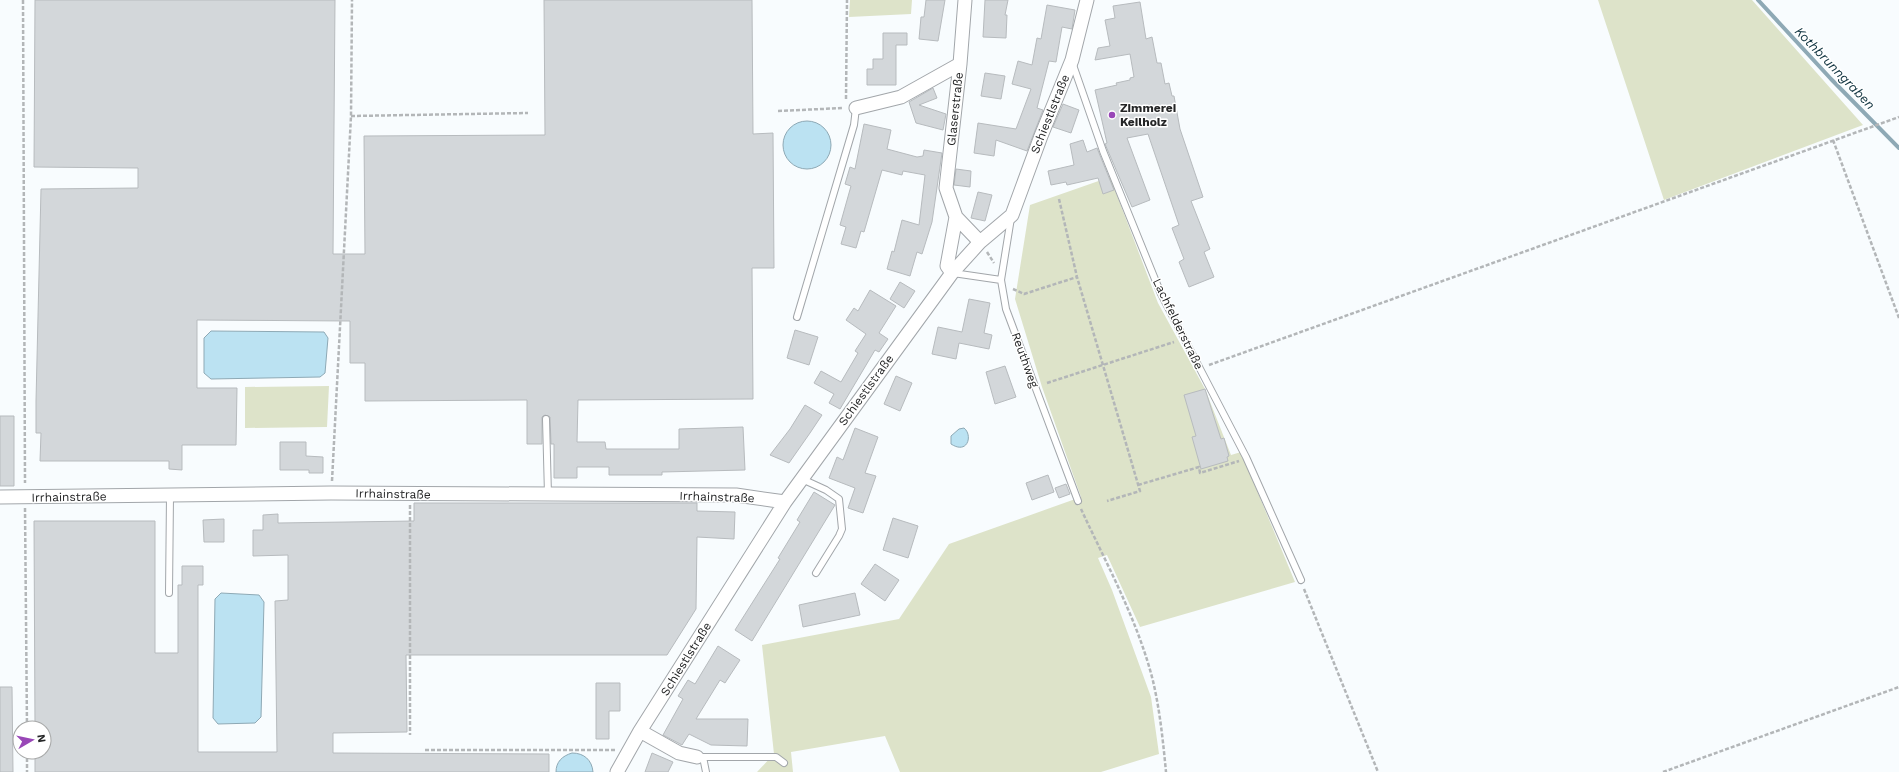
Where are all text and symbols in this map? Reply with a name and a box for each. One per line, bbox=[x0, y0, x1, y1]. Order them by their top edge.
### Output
water label: Kothbrunngraben bbox=[1792, 24, 1878, 112]
street label: Glaserstraße bbox=[944, 71, 966, 147]
street label: Schiestlstraße bbox=[1028, 72, 1072, 156]
place label: Zimmerei Keilholz bbox=[1120, 101, 1176, 129]
marker: Zimmerei Keilholz bbox=[1107, 110, 1117, 120]
street label: Lachfelderstraße bbox=[1150, 276, 1206, 372]
street label: Reuthweg bbox=[1009, 331, 1042, 390]
street label: Schiestlstraße bbox=[836, 352, 896, 428]
street label: Irrhainstraße bbox=[355, 486, 431, 502]
street label: Irrhainstraße bbox=[31, 489, 107, 505]
street label: Irrhainstraße bbox=[679, 489, 755, 505]
street label: Schiestlstraße bbox=[658, 620, 714, 698]
north arrow bbox=[12, 720, 52, 760]
text: N bbox=[34, 733, 48, 744]

